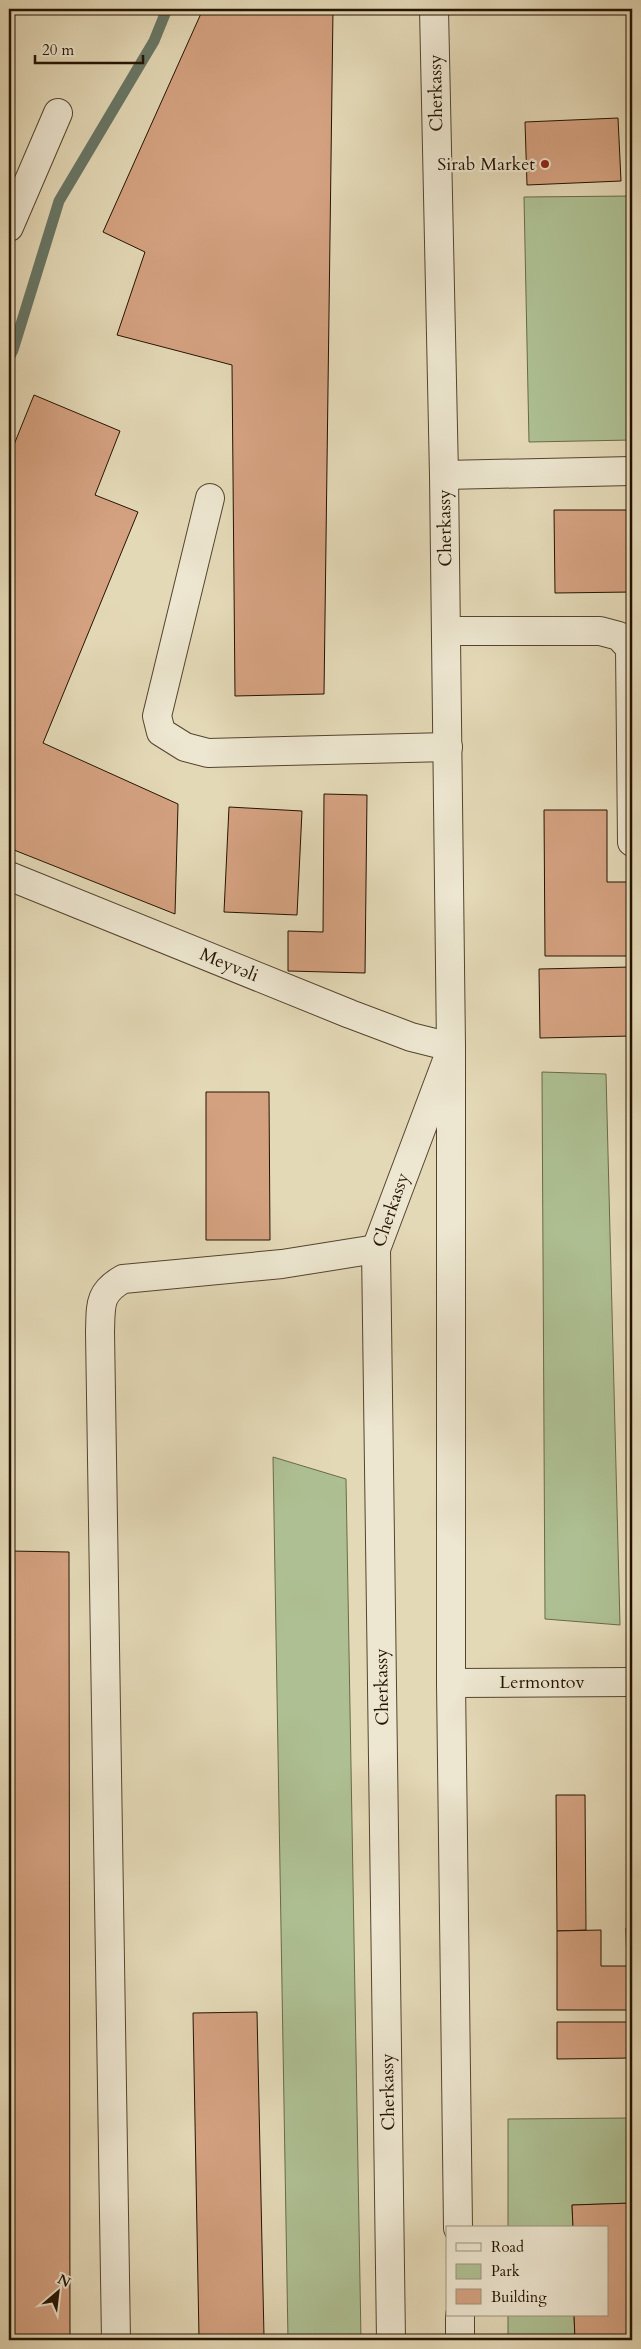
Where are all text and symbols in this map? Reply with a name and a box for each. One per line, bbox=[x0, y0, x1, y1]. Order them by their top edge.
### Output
scale bar bbox=[35, 32, 142, 64]
text: 20 m bbox=[42, 40, 74, 60]
street label: Cherkassy bbox=[423, 54, 449, 132]
place label: Sirab Market bbox=[437, 152, 535, 177]
marker: Sirab Market bbox=[539, 158, 551, 170]
street label: Cherkassy bbox=[432, 489, 458, 567]
street label: Meyvəli bbox=[196, 942, 262, 988]
street label: Cherkassy bbox=[367, 1169, 416, 1251]
street label: Cherkassy bbox=[369, 1648, 395, 1726]
street label: Lermontov bbox=[499, 1670, 586, 1695]
street label: Cherkassy bbox=[375, 2053, 401, 2131]
legend bbox=[446, 2226, 608, 2316]
text: Road bbox=[491, 2237, 524, 2257]
text: Park bbox=[491, 2261, 520, 2281]
north arrow bbox=[32, 2266, 82, 2316]
text: N bbox=[54, 2270, 74, 2292]
text: Building bbox=[491, 2287, 547, 2307]

